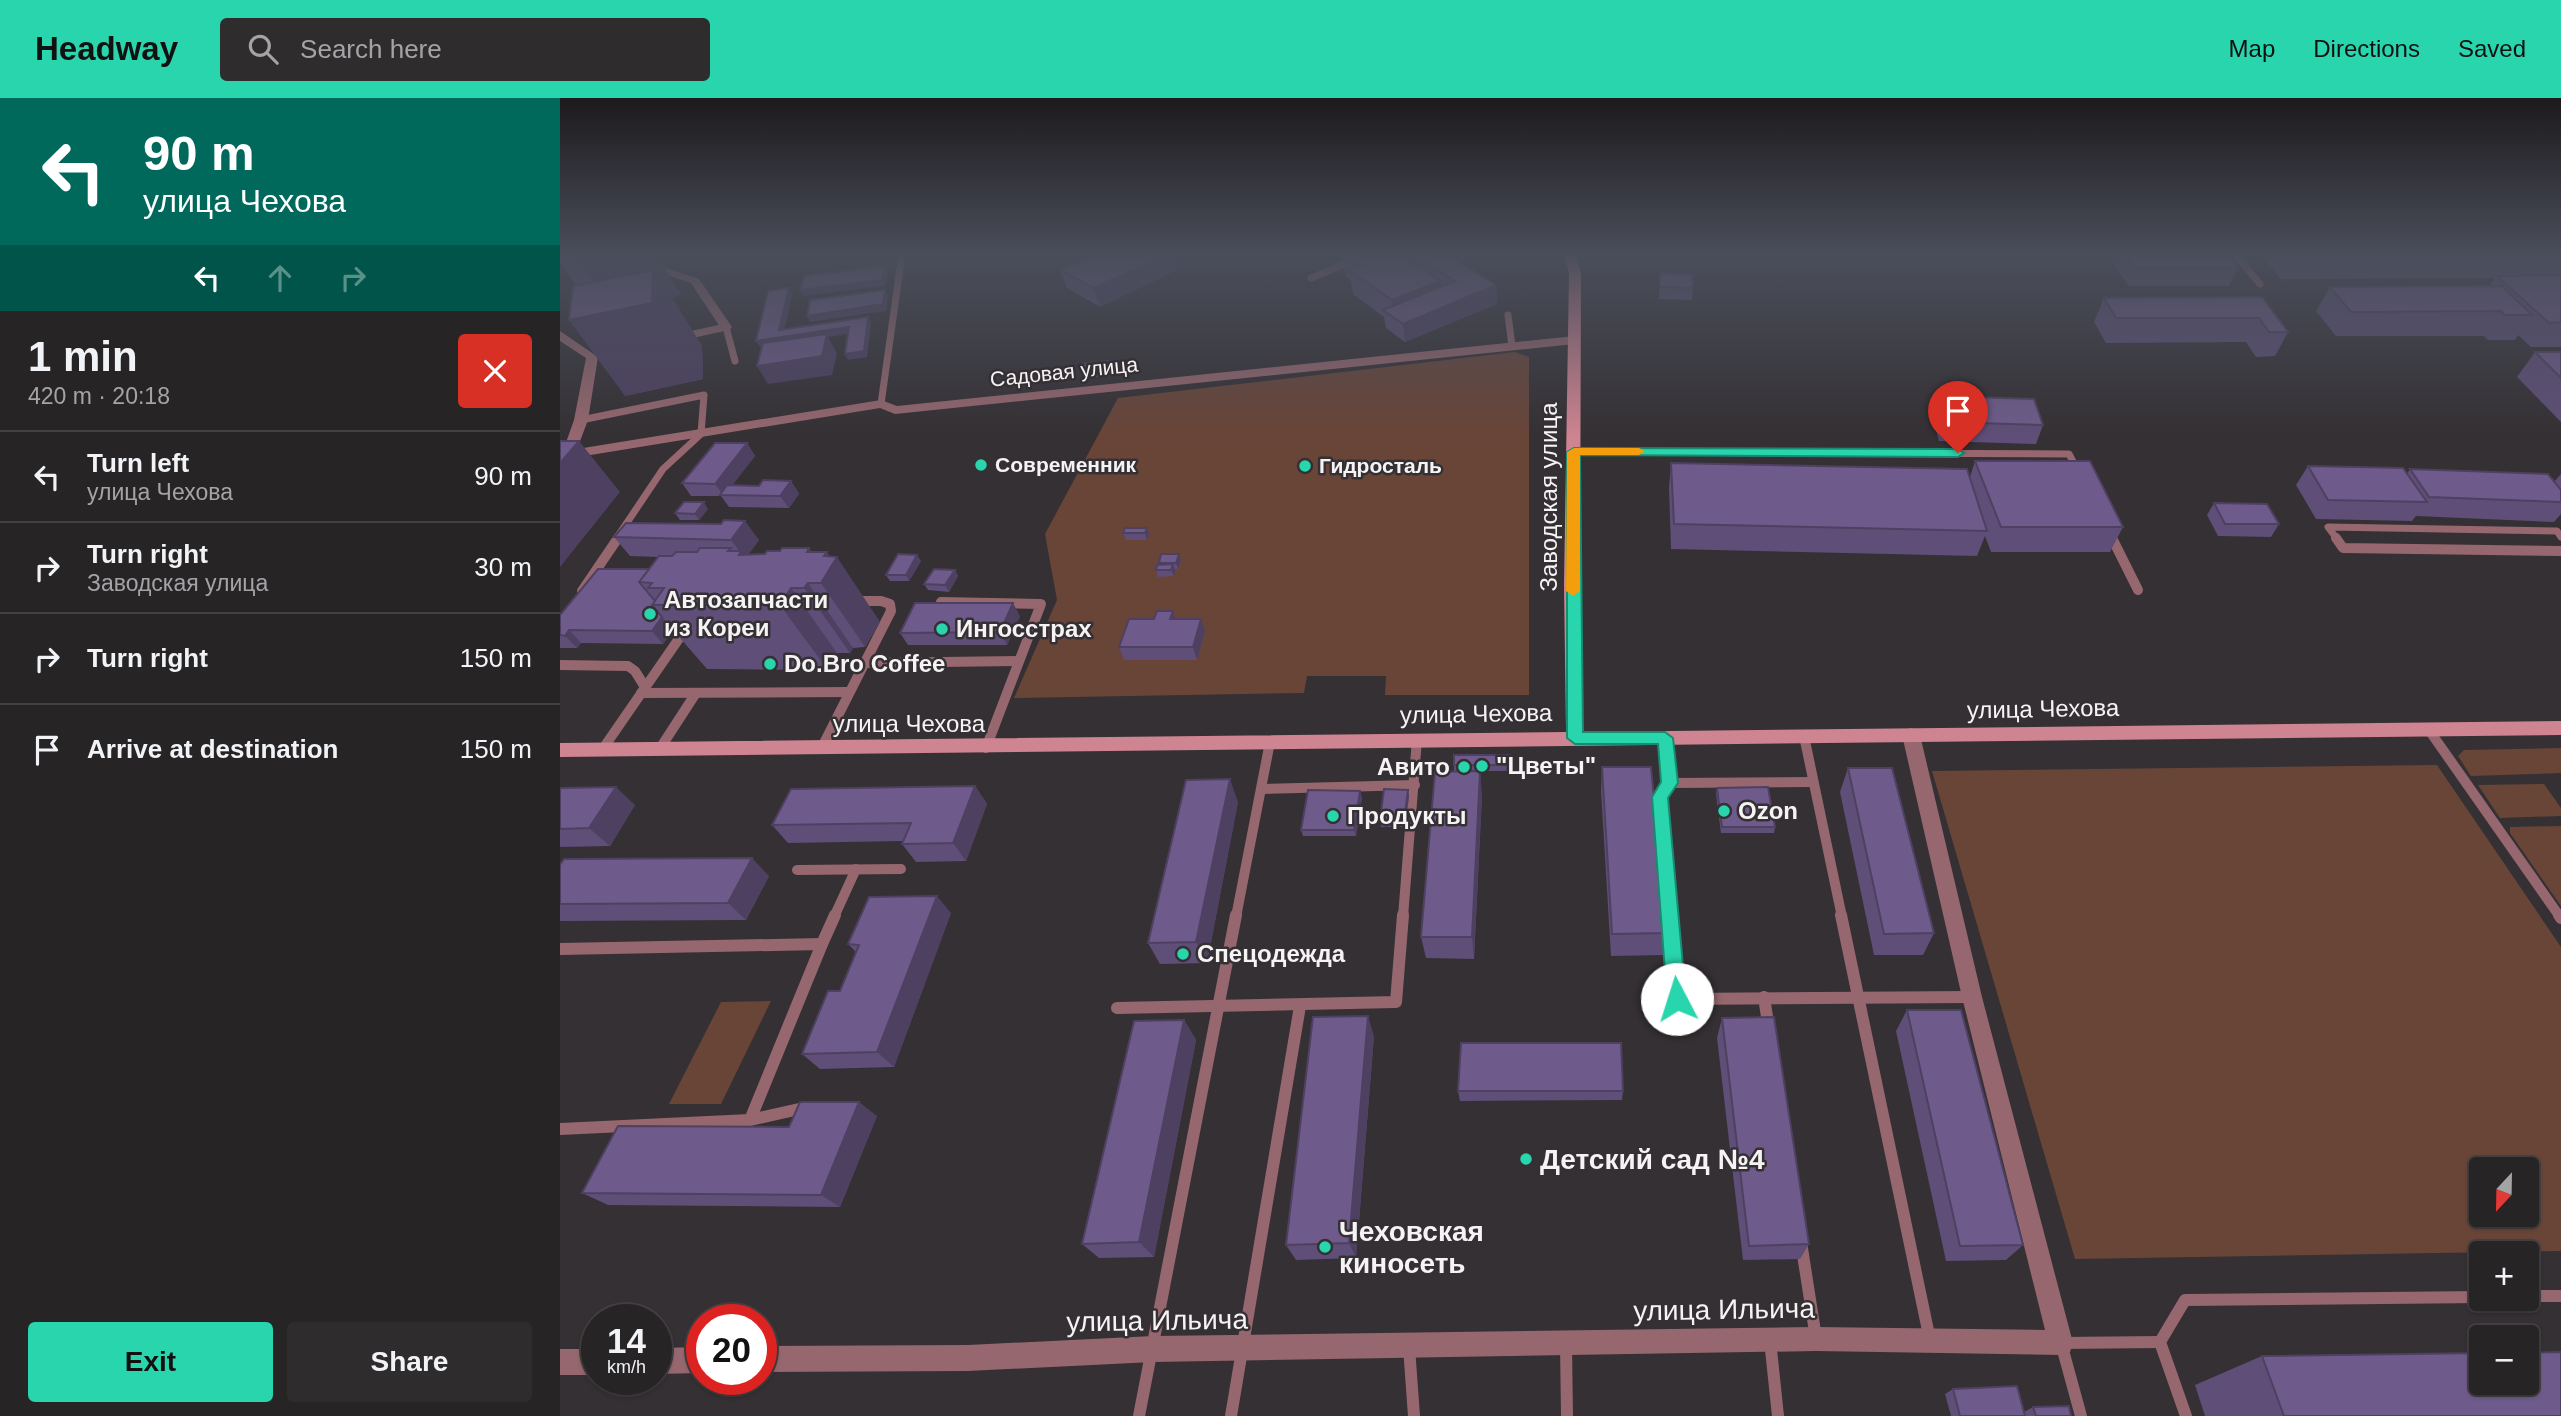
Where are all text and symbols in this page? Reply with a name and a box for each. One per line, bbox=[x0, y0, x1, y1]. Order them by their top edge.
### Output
search box bbox=[220, 18, 710, 81]
text: Headway bbox=[35, 30, 178, 67]
icon: search bbox=[244, 30, 282, 68]
text: Search here bbox=[300, 34, 442, 64]
text: Map bbox=[2229, 35, 2275, 62]
text: Directions bbox=[2313, 35, 2420, 62]
text: Saved bbox=[2458, 35, 2526, 62]
icon: left bbox=[28, 126, 119, 217]
text: 90 m bbox=[143, 126, 255, 180]
text: улица Чехова bbox=[143, 183, 346, 219]
icon: left bbox=[188, 259, 226, 297]
icon: ahead bbox=[261, 259, 299, 297]
icon: right bbox=[334, 259, 372, 297]
text: 1 min bbox=[28, 333, 138, 380]
button: close bbox=[458, 334, 532, 408]
street label: Садовая улица bbox=[989, 352, 1139, 391]
pin bbox=[1928, 381, 1988, 453]
text: 420 m · 20:18 bbox=[28, 383, 170, 409]
icon: arrive bbox=[1939, 392, 1977, 430]
street label: Заводская улица bbox=[1535, 402, 1562, 592]
text: Turn left bbox=[87, 448, 189, 478]
place label: Современник bbox=[995, 453, 1137, 476]
place label: Гидросталь bbox=[1319, 454, 1442, 477]
marker: Современник bbox=[973, 457, 989, 473]
icon: left bbox=[28, 458, 66, 496]
marker: Гидросталь bbox=[1297, 458, 1313, 474]
text: 90 m bbox=[474, 461, 532, 491]
text: улица Чехова bbox=[87, 479, 233, 505]
text: Turn right bbox=[87, 539, 208, 569]
icon: right bbox=[28, 549, 66, 587]
text: 30 m bbox=[474, 552, 532, 582]
text: Заводская улица bbox=[87, 570, 268, 596]
place label: Автозапчасти из Кореи bbox=[664, 586, 828, 641]
marker: Автозапчасти из Кореи bbox=[642, 606, 658, 622]
place label: Ингосстрах bbox=[956, 615, 1092, 642]
marker: Ингосстрах bbox=[934, 621, 950, 637]
icon: right bbox=[28, 640, 66, 678]
text: Turn right bbox=[87, 643, 208, 673]
text: 150 m bbox=[460, 643, 532, 673]
place label: Do.Bro Coffee bbox=[784, 650, 945, 677]
marker: Do.Bro Coffee bbox=[762, 656, 778, 672]
street label: улица Чехова bbox=[1967, 694, 2120, 723]
street label: улица Чехова bbox=[1400, 699, 1553, 728]
street label: улица Чехова bbox=[833, 710, 986, 737]
icon: arrive bbox=[28, 731, 66, 769]
text: Arrive at destination bbox=[87, 734, 338, 764]
text: 150 m bbox=[460, 734, 532, 764]
place label: "Цветы" bbox=[1496, 752, 1596, 779]
place label: Авито bbox=[1377, 753, 1450, 780]
marker: "Цветы" bbox=[1474, 758, 1490, 774]
marker: Авито bbox=[1456, 759, 1472, 775]
place label: Ozon bbox=[1738, 797, 1798, 824]
place label: Продукты bbox=[1347, 802, 1466, 829]
marker: Ozon bbox=[1716, 803, 1732, 819]
marker: Продукты bbox=[1325, 808, 1341, 824]
place label: Спецодежда bbox=[1197, 940, 1346, 967]
marker: Спецодежда bbox=[1175, 946, 1191, 962]
position arrow bbox=[1640, 962, 1714, 1036]
place label: Детский сад №4 bbox=[1540, 1144, 1765, 1175]
marker: Детский сад №4 bbox=[1518, 1151, 1534, 1167]
north arrow bbox=[2469, 1157, 2539, 1227]
map controls bbox=[2469, 1157, 2539, 1395]
place label: Чеховская киносеть bbox=[1339, 1216, 1484, 1279]
marker: Чеховская киносеть bbox=[1317, 1239, 1333, 1255]
button: + bbox=[2469, 1241, 2539, 1311]
street label: улица Ильича bbox=[1633, 1292, 1815, 1327]
street label: улица Ильича bbox=[1066, 1303, 1248, 1338]
speed limit sign: 20 bbox=[686, 1304, 777, 1395]
text: 14 bbox=[607, 1321, 646, 1360]
button: Exit bbox=[28, 1322, 273, 1402]
button: Share bbox=[287, 1322, 532, 1402]
button: − bbox=[2469, 1325, 2539, 1395]
text: km/h bbox=[607, 1357, 646, 1377]

